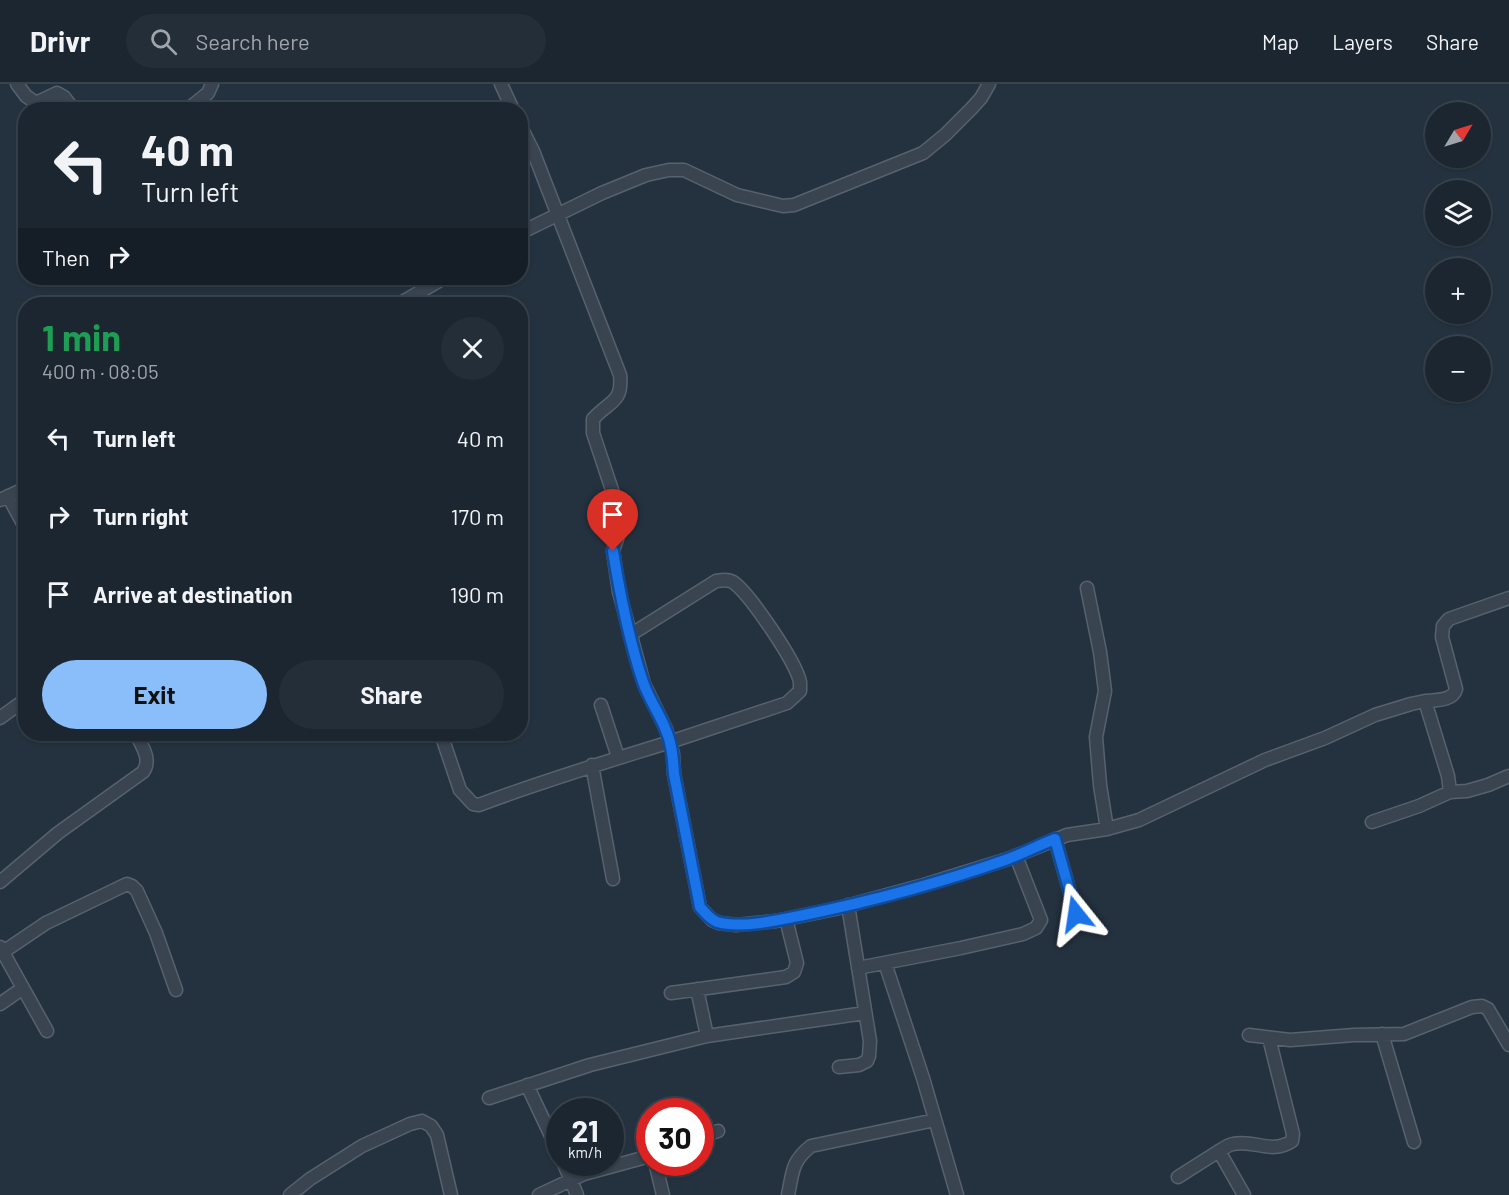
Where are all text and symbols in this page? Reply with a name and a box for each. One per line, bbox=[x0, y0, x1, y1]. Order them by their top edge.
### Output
search box bbox=[126, 14, 546, 68]
text: Drivr bbox=[30, 24, 90, 58]
icon: search bbox=[147, 25, 180, 58]
text: Search here bbox=[195, 28, 310, 54]
text: Map bbox=[1262, 29, 1299, 54]
text: Layers bbox=[1332, 29, 1393, 54]
text: Share bbox=[1426, 29, 1479, 54]
north arrow bbox=[1425, 102, 1491, 168]
map controls bbox=[1425, 102, 1491, 402]
text: 40 m bbox=[141, 124, 234, 174]
icon: left bbox=[42, 126, 120, 204]
text: Turn left bbox=[141, 175, 239, 207]
button: layers bbox=[1425, 180, 1491, 246]
icon: right bbox=[102, 240, 135, 273]
text: Then bbox=[42, 244, 90, 270]
button: + bbox=[1425, 258, 1491, 324]
text: 1 min bbox=[42, 315, 121, 358]
button: close bbox=[441, 317, 504, 380]
button: − bbox=[1425, 336, 1491, 402]
text: 400 m · 08:05 bbox=[42, 359, 158, 383]
icon: left bbox=[42, 422, 75, 455]
text: Turn left bbox=[93, 425, 176, 451]
text: 40 m bbox=[457, 425, 504, 451]
pin bbox=[587, 489, 638, 551]
icon: arrive bbox=[596, 498, 629, 531]
icon: right bbox=[42, 500, 75, 533]
text: Turn right bbox=[93, 503, 188, 529]
text: 170 m bbox=[451, 503, 504, 529]
icon: arrive bbox=[42, 578, 75, 611]
text: Arrive at destination bbox=[93, 581, 292, 607]
text: 190 m bbox=[450, 581, 504, 607]
button: Exit bbox=[42, 660, 267, 729]
button: Share bbox=[279, 660, 504, 729]
position arrow bbox=[1044, 882, 1108, 946]
speed limit sign: 30 bbox=[636, 1098, 714, 1176]
text: 21 bbox=[571, 1112, 599, 1148]
text: km/h bbox=[568, 1143, 602, 1161]

